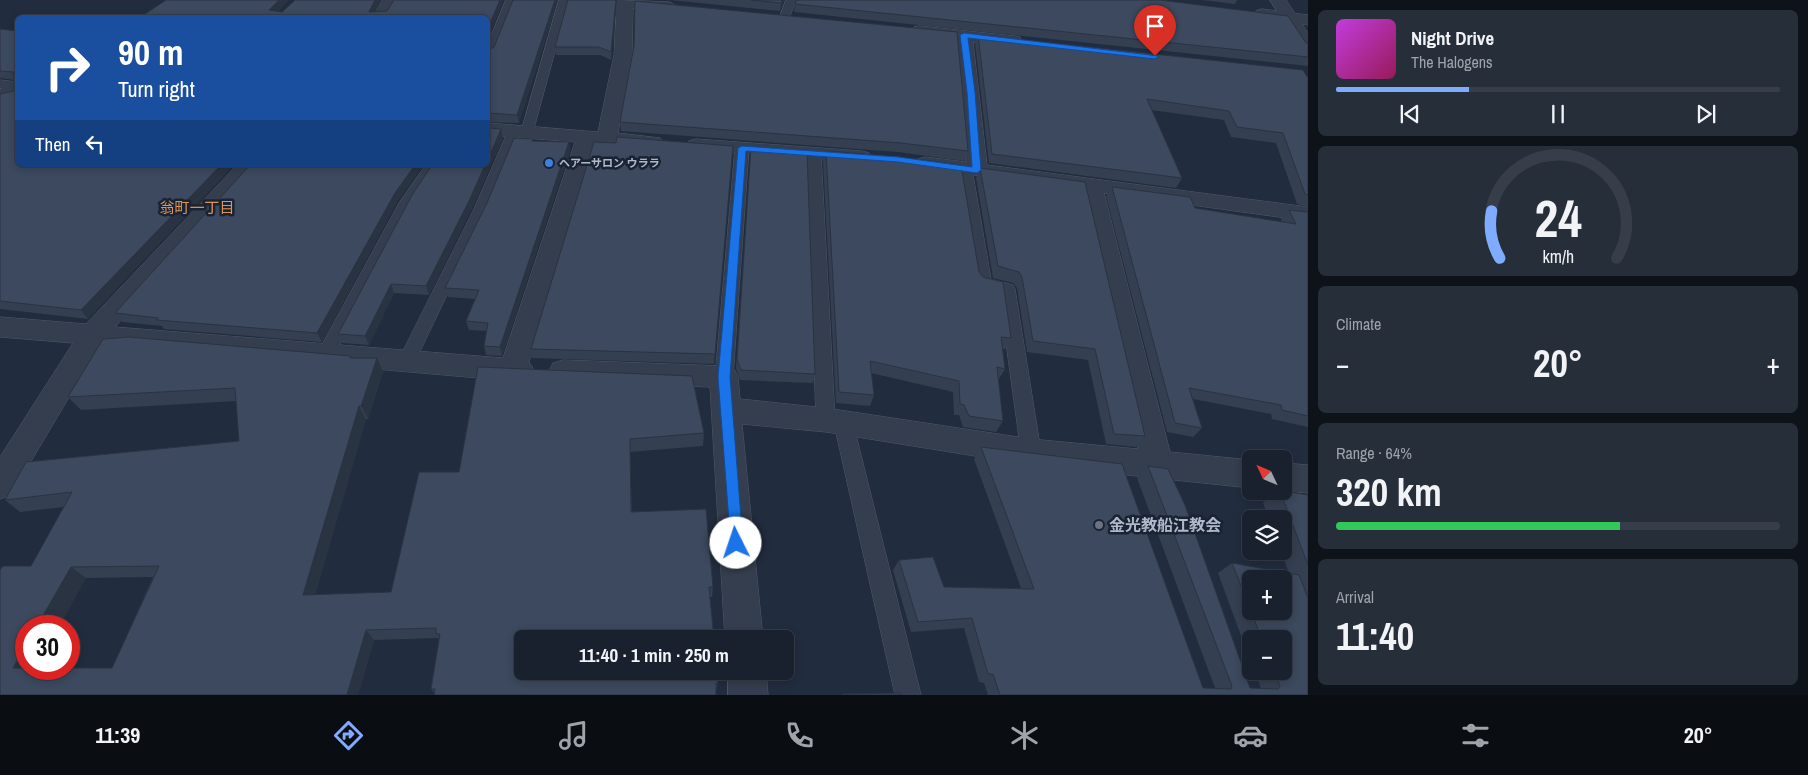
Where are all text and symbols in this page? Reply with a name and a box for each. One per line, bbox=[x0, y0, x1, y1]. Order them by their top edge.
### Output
pin bbox=[1134, 5, 1176, 56]
icon: arrive bbox=[1141, 12, 1169, 40]
text: Night Drive bbox=[1411, 25, 1494, 51]
text: 90 m bbox=[118, 29, 183, 76]
icon: right bbox=[35, 35, 100, 100]
text: The Halogens bbox=[1411, 51, 1493, 73]
text: Turn right bbox=[118, 74, 195, 104]
icon: previous bbox=[1396, 100, 1424, 128]
icon: pause bbox=[1544, 100, 1572, 128]
icon: next bbox=[1692, 100, 1720, 128]
icon: left bbox=[81, 130, 109, 158]
text: Then bbox=[35, 131, 71, 157]
place label: ヘアーサロン ウララ bbox=[559, 156, 660, 170]
marker: ヘアーサロン ウララ bbox=[543, 157, 555, 169]
text: 24 bbox=[1534, 183, 1582, 253]
district label: 翁町一丁目 bbox=[159, 197, 235, 218]
text: km/h bbox=[1542, 245, 1574, 269]
text: Climate bbox=[1336, 313, 1381, 335]
text: 20° bbox=[1533, 338, 1583, 389]
text: − bbox=[1336, 345, 1349, 383]
text: + bbox=[1767, 345, 1780, 383]
text: Range · 64% bbox=[1336, 442, 1412, 464]
north arrow bbox=[1242, 450, 1292, 500]
map controls bbox=[1242, 450, 1292, 680]
text: 320 km bbox=[1336, 467, 1442, 518]
button: layers bbox=[1242, 510, 1292, 560]
place label: 金光教船江教会 bbox=[1109, 514, 1221, 536]
position arrow bbox=[709, 516, 761, 568]
marker: 金光教船江教会 bbox=[1093, 519, 1105, 531]
button: + bbox=[1242, 570, 1292, 620]
text: Arrival bbox=[1336, 586, 1374, 608]
text: 11:40 bbox=[1336, 611, 1414, 662]
speed limit sign: 30 bbox=[15, 615, 80, 680]
button: − bbox=[1242, 630, 1292, 680]
text: 11:40 · 1 min · 250 m bbox=[579, 642, 729, 668]
icon: directions bbox=[331, 718, 366, 753]
icon: music bbox=[556, 718, 591, 753]
icon: phone bbox=[782, 718, 817, 753]
icon: climate bbox=[1007, 718, 1042, 753]
icon: car bbox=[1233, 718, 1268, 753]
icon: filters bbox=[1458, 718, 1493, 753]
text: 11:39 bbox=[95, 720, 140, 750]
text: 20° bbox=[1684, 720, 1713, 750]

